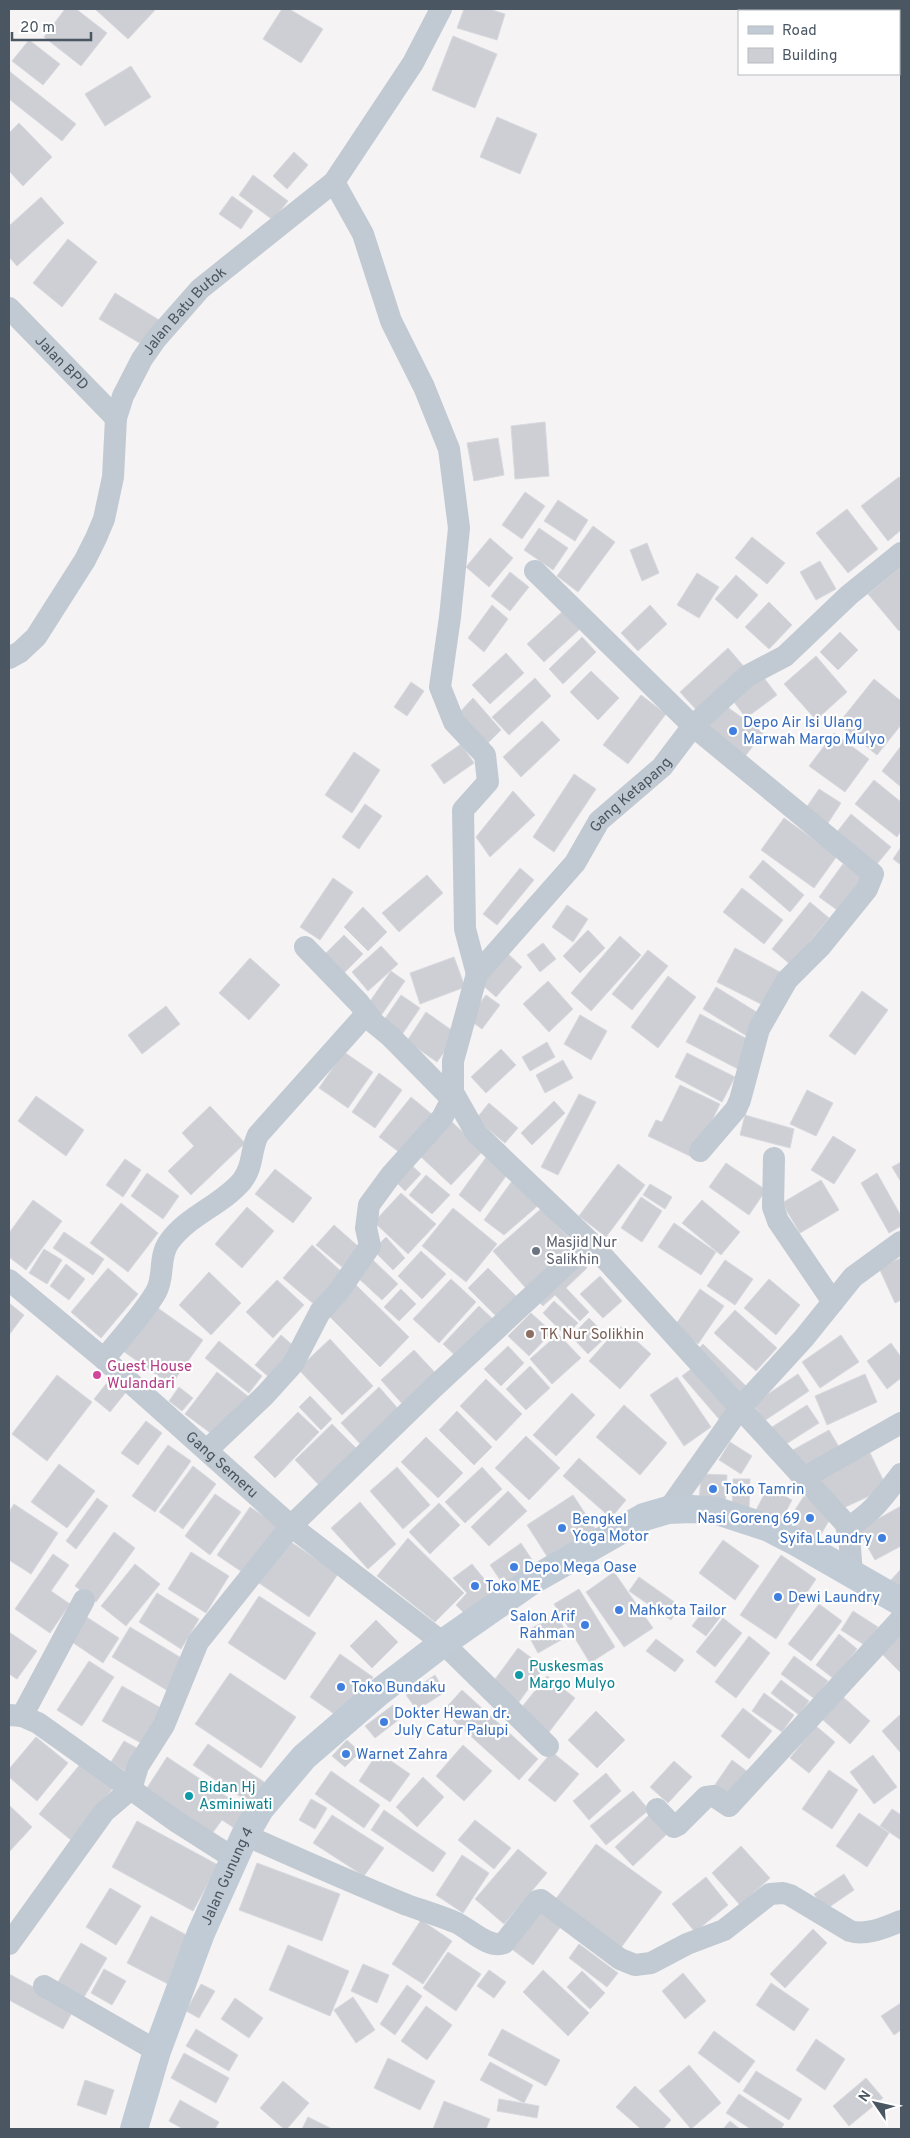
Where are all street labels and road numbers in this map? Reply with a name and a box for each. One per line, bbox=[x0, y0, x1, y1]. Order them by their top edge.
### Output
street label: Jalan Batu Butok bbox=[139, 263, 231, 360]
street label: Jalan BPD bbox=[30, 332, 92, 395]
street label: Gang Ketapang bbox=[587, 754, 677, 836]
street label: Gang Semeru bbox=[181, 1428, 262, 1503]
street label: Jalan Gunung 4 bbox=[198, 1824, 259, 1929]

